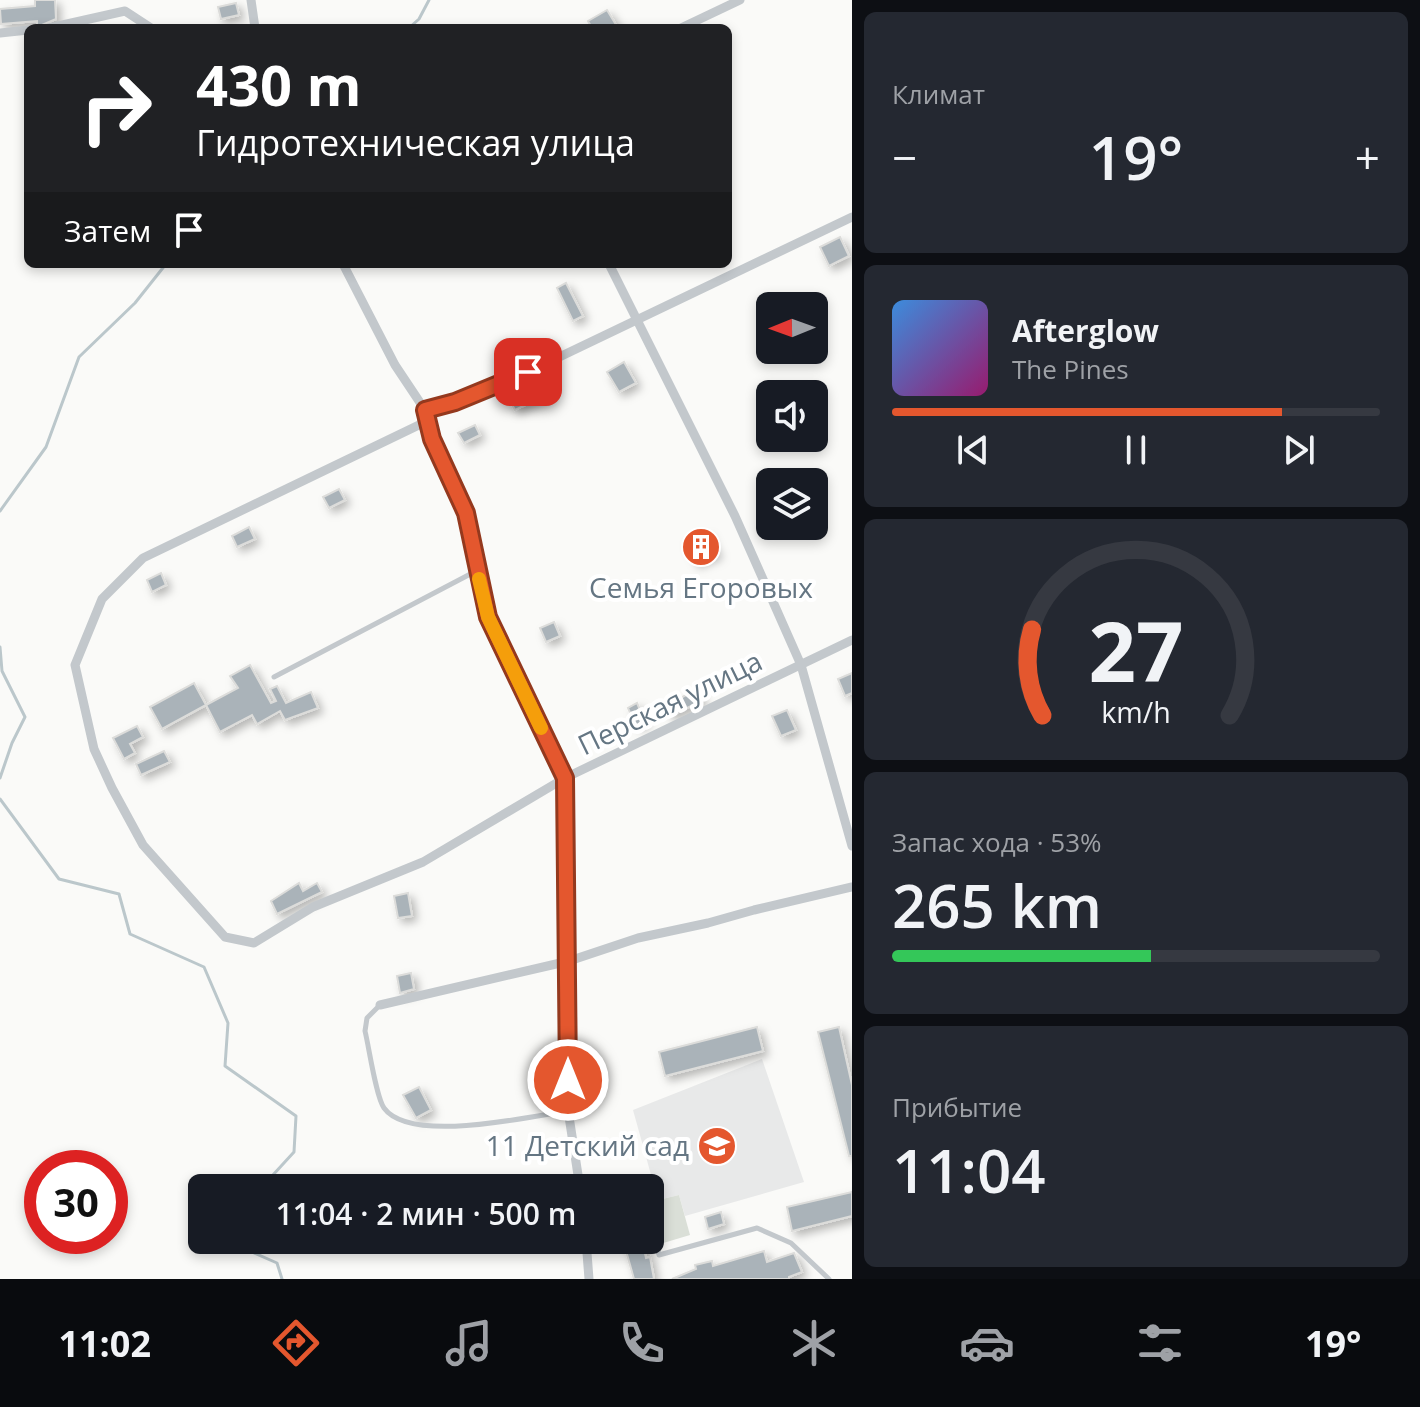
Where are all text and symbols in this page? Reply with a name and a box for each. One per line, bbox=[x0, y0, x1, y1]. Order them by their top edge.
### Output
text: 430 m bbox=[196, 46, 362, 122]
icon: right bbox=[64, 56, 168, 160]
text: Климат bbox=[892, 76, 985, 112]
text: 19° bbox=[1089, 116, 1183, 198]
text: Гидротехническая улица bbox=[196, 118, 635, 167]
text: − bbox=[892, 127, 917, 187]
text: + bbox=[1355, 127, 1380, 187]
icon: arrive bbox=[167, 208, 211, 252]
text: Затем bbox=[64, 210, 151, 251]
north arrow bbox=[756, 292, 828, 364]
map controls bbox=[756, 292, 828, 540]
text: Afterglow bbox=[1012, 310, 1159, 351]
pin bbox=[494, 338, 562, 406]
icon: arrive bbox=[506, 350, 550, 394]
text: The Pines bbox=[1012, 351, 1129, 387]
button: sound bbox=[756, 380, 828, 452]
icon: previous bbox=[951, 428, 995, 472]
icon: pause bbox=[1114, 428, 1158, 472]
icon: next bbox=[1277, 428, 1321, 472]
button: layers bbox=[756, 468, 828, 540]
building icon: Семья Егоровых bbox=[680, 526, 722, 568]
place label: Семья Егоровых bbox=[589, 568, 813, 606]
text: 27 bbox=[1088, 592, 1184, 705]
street label: Перская улица bbox=[571, 641, 768, 763]
text: km/h bbox=[1101, 692, 1171, 731]
text: Запас хода · 53% bbox=[892, 824, 1102, 860]
text: 265 km bbox=[892, 864, 1102, 946]
position arrow bbox=[526, 1038, 610, 1122]
text: Прибытие bbox=[892, 1089, 1022, 1125]
school or university icon: 11 Детский сад bbox=[696, 1125, 738, 1167]
place label: 11 Детский сад bbox=[486, 1126, 689, 1164]
text: 11:04 bbox=[892, 1129, 1046, 1211]
speed limit sign: 30 bbox=[24, 1150, 128, 1254]
text: 11:04 · 2 мин · 500 m bbox=[276, 1193, 576, 1234]
icon: directions bbox=[268, 1315, 324, 1371]
icon: music bbox=[441, 1315, 497, 1371]
icon: phone bbox=[614, 1315, 670, 1371]
icon: climate bbox=[786, 1315, 842, 1371]
icon: car bbox=[959, 1315, 1015, 1371]
icon: filters bbox=[1132, 1315, 1188, 1371]
text: 11:02 bbox=[58, 1319, 151, 1368]
text: 19° bbox=[1305, 1319, 1362, 1368]

